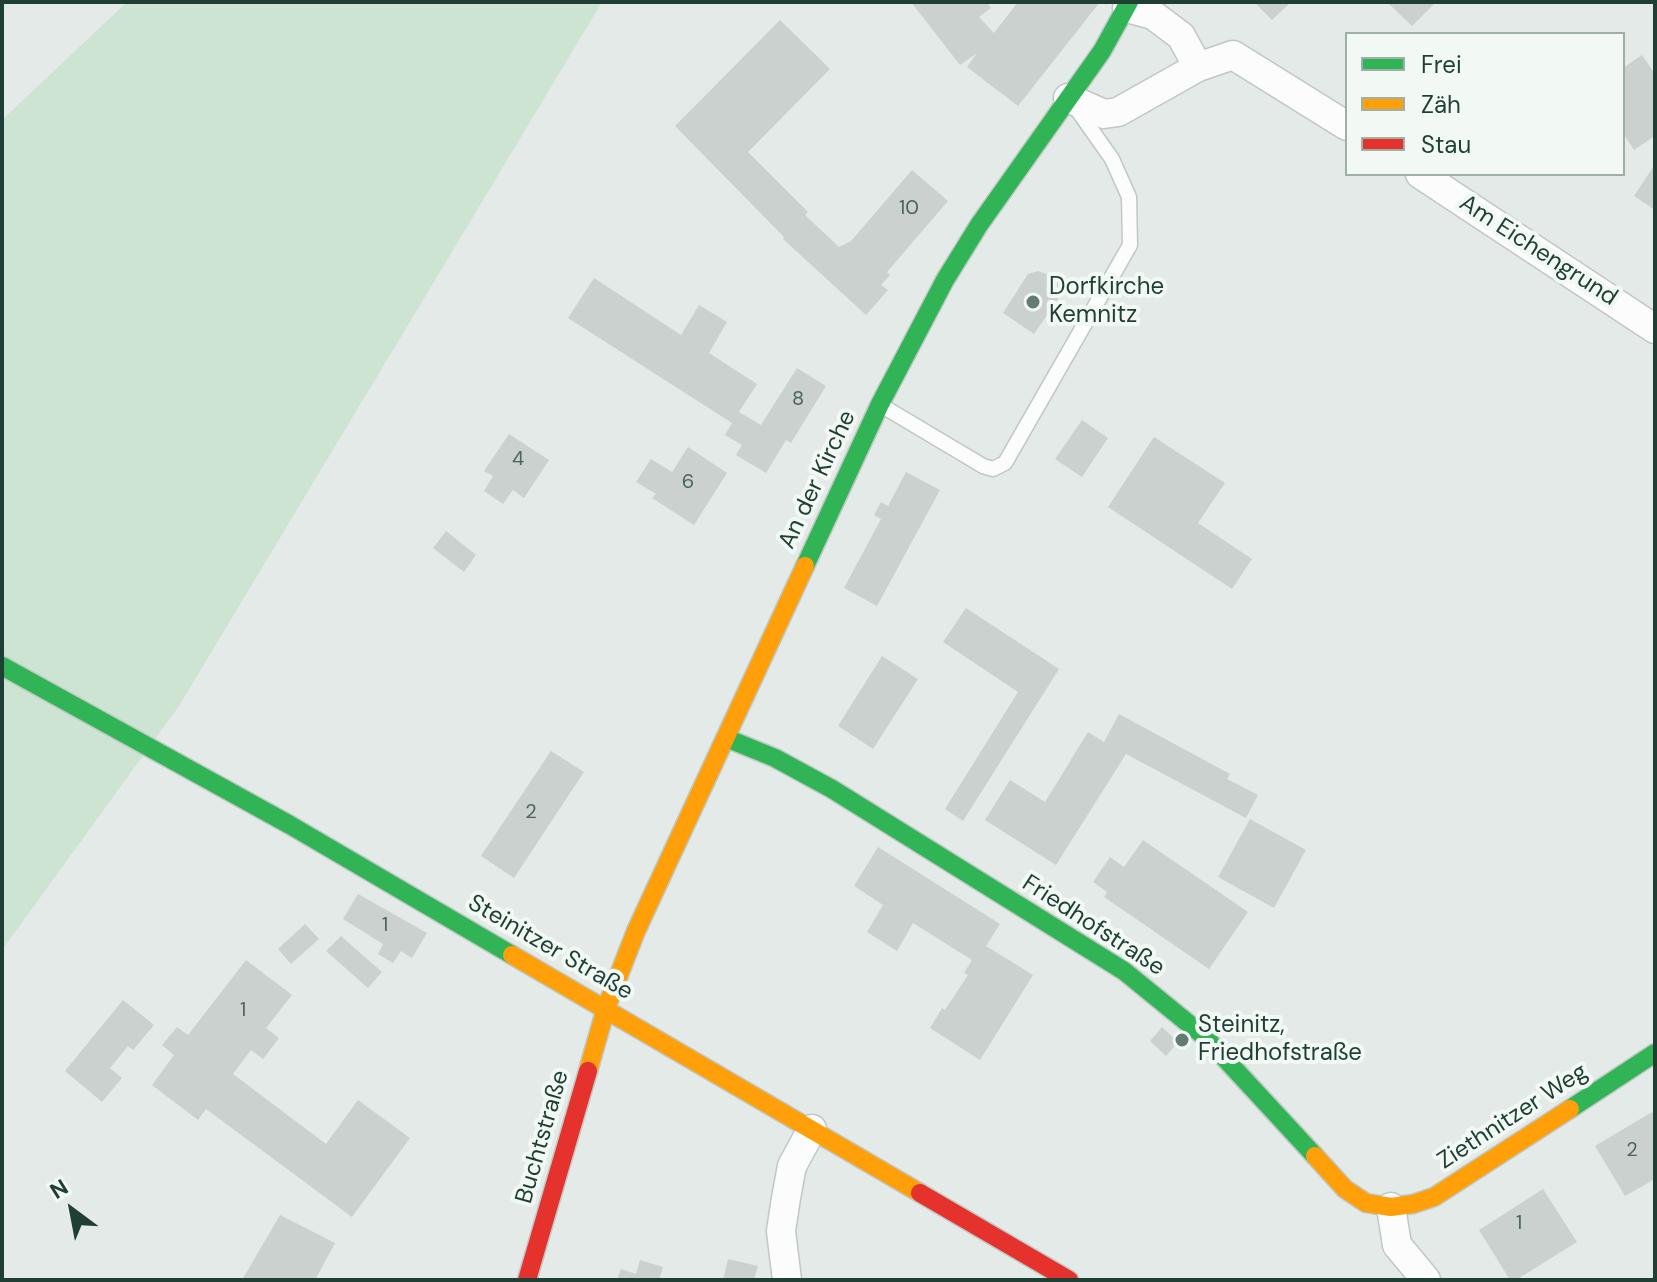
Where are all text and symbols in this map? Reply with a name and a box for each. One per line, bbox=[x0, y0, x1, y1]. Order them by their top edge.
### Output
legend bbox=[1345, 32, 1625, 176]
text: Frei bbox=[1421, 49, 1462, 80]
text: Zäh bbox=[1421, 89, 1461, 120]
text: Stau bbox=[1421, 129, 1471, 160]
street label: Am Eichengrund bbox=[1453, 189, 1623, 313]
house number: 10 bbox=[899, 197, 919, 221]
place label: Dorfkirche Kemnitz bbox=[1049, 274, 1164, 330]
marker: Dorfkirche Kemnitz bbox=[1024, 293, 1042, 311]
house number: 8 bbox=[792, 388, 804, 412]
street label: An der Kirche bbox=[773, 406, 863, 554]
house number: 4 bbox=[512, 448, 524, 472]
house number: 6 bbox=[682, 471, 694, 495]
house number: 2 bbox=[525, 801, 537, 825]
street label: Friedhofstraße bbox=[1016, 869, 1170, 983]
street label: Steinitzer Straße bbox=[462, 889, 638, 1007]
house number: 1 bbox=[382, 914, 388, 938]
house number: 1 bbox=[240, 999, 246, 1023]
place label: Steinitz, Friedhofstraße bbox=[1198, 1012, 1362, 1068]
marker: Steinitz, Friedhofstraße bbox=[1173, 1031, 1191, 1049]
street label: Ziethnitzer Weg bbox=[1433, 1058, 1593, 1176]
street label: Buchtstraße bbox=[510, 1067, 576, 1207]
house number: 2 bbox=[1626, 1139, 1638, 1163]
north arrow bbox=[32, 1170, 112, 1250]
text: N bbox=[45, 1173, 73, 1206]
house number: 1 bbox=[1516, 1212, 1522, 1236]

